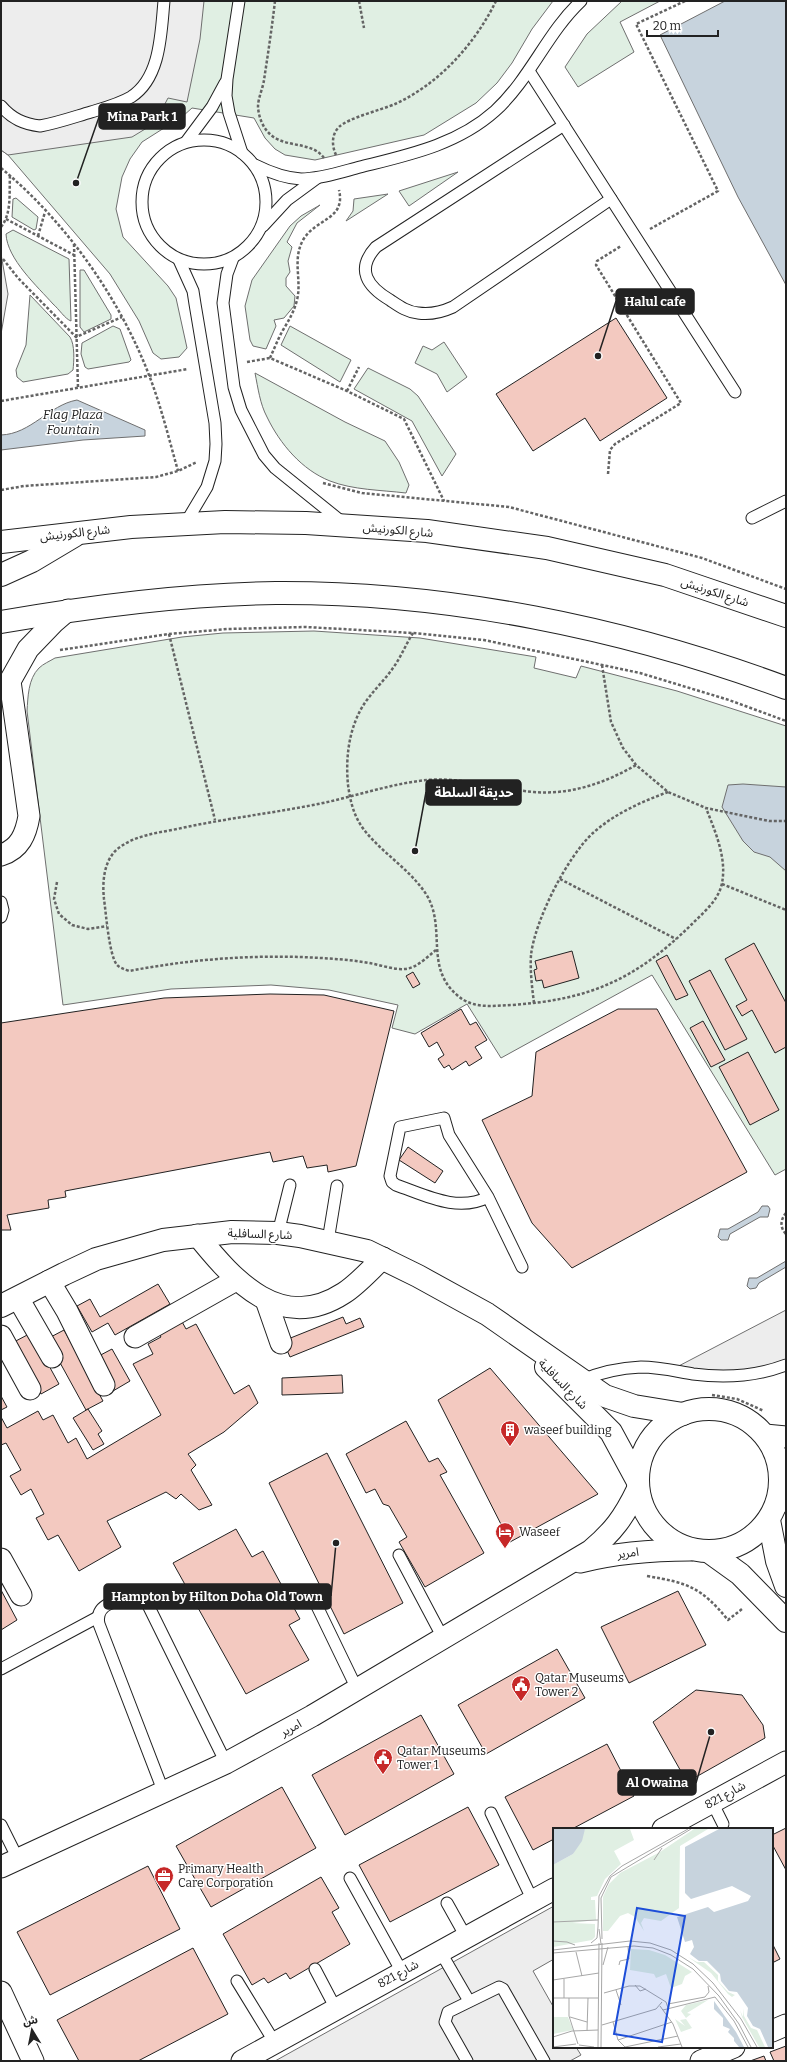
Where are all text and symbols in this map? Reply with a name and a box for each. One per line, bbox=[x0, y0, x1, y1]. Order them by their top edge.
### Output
scale bar bbox=[647, 12, 718, 38]
text: 20 m bbox=[653, 19, 682, 33]
callout: Mina Park 1 bbox=[99, 104, 185, 129]
text: Mina Park 1 bbox=[107, 109, 177, 124]
callout: Halul cafe bbox=[616, 289, 694, 314]
text: Halul cafe bbox=[624, 294, 686, 309]
water label: Flag Plaza Fountain bbox=[43, 407, 103, 437]
street label: شارع الكورنيش bbox=[362, 520, 434, 542]
street label: شارع الكورنيش bbox=[39, 522, 111, 546]
street label: شارع الكورنيش bbox=[679, 574, 751, 611]
callout: حديقة السلطة bbox=[426, 780, 521, 805]
text: حديقة السلطة bbox=[435, 785, 513, 800]
street label: شارع السافلية bbox=[227, 1226, 293, 1244]
street label: شارع السافلية bbox=[534, 1356, 591, 1414]
building icon: waseef building bbox=[499, 1419, 521, 1447]
place label: waseef building bbox=[523, 1423, 612, 1437]
hotel icon: Waseef bbox=[494, 1521, 516, 1549]
place label: Waseef bbox=[519, 1525, 561, 1539]
street label: امرير bbox=[615, 1545, 640, 1561]
callout: Hampton by Hilton Doha Old Town bbox=[104, 1584, 331, 1609]
text: Hampton by Hilton Doha Old Town bbox=[111, 1589, 323, 1604]
place label: Qatar Museums Tower 2 bbox=[535, 1671, 624, 1699]
public building icon: Qatar Museums Tower 2 bbox=[510, 1674, 532, 1702]
street label: امرير bbox=[277, 1717, 304, 1740]
place label: Qatar Museums Tower 1 bbox=[397, 1744, 486, 1772]
public building icon: Qatar Museums Tower 1 bbox=[372, 1747, 394, 1775]
callout: Al Owaina bbox=[618, 1770, 696, 1795]
text: Al Owaina bbox=[626, 1775, 689, 1790]
street label: شارع 821 bbox=[702, 1778, 749, 1814]
inset map bbox=[553, 1828, 773, 2048]
place label: Primary Health Care Corporation bbox=[178, 1862, 274, 1890]
office icon: Primary Health Care Corporation bbox=[153, 1865, 175, 1893]
street label: شارع 821 bbox=[375, 1957, 422, 1993]
north arrow bbox=[12, 2010, 52, 2050]
text: ش bbox=[22, 2013, 39, 2028]

